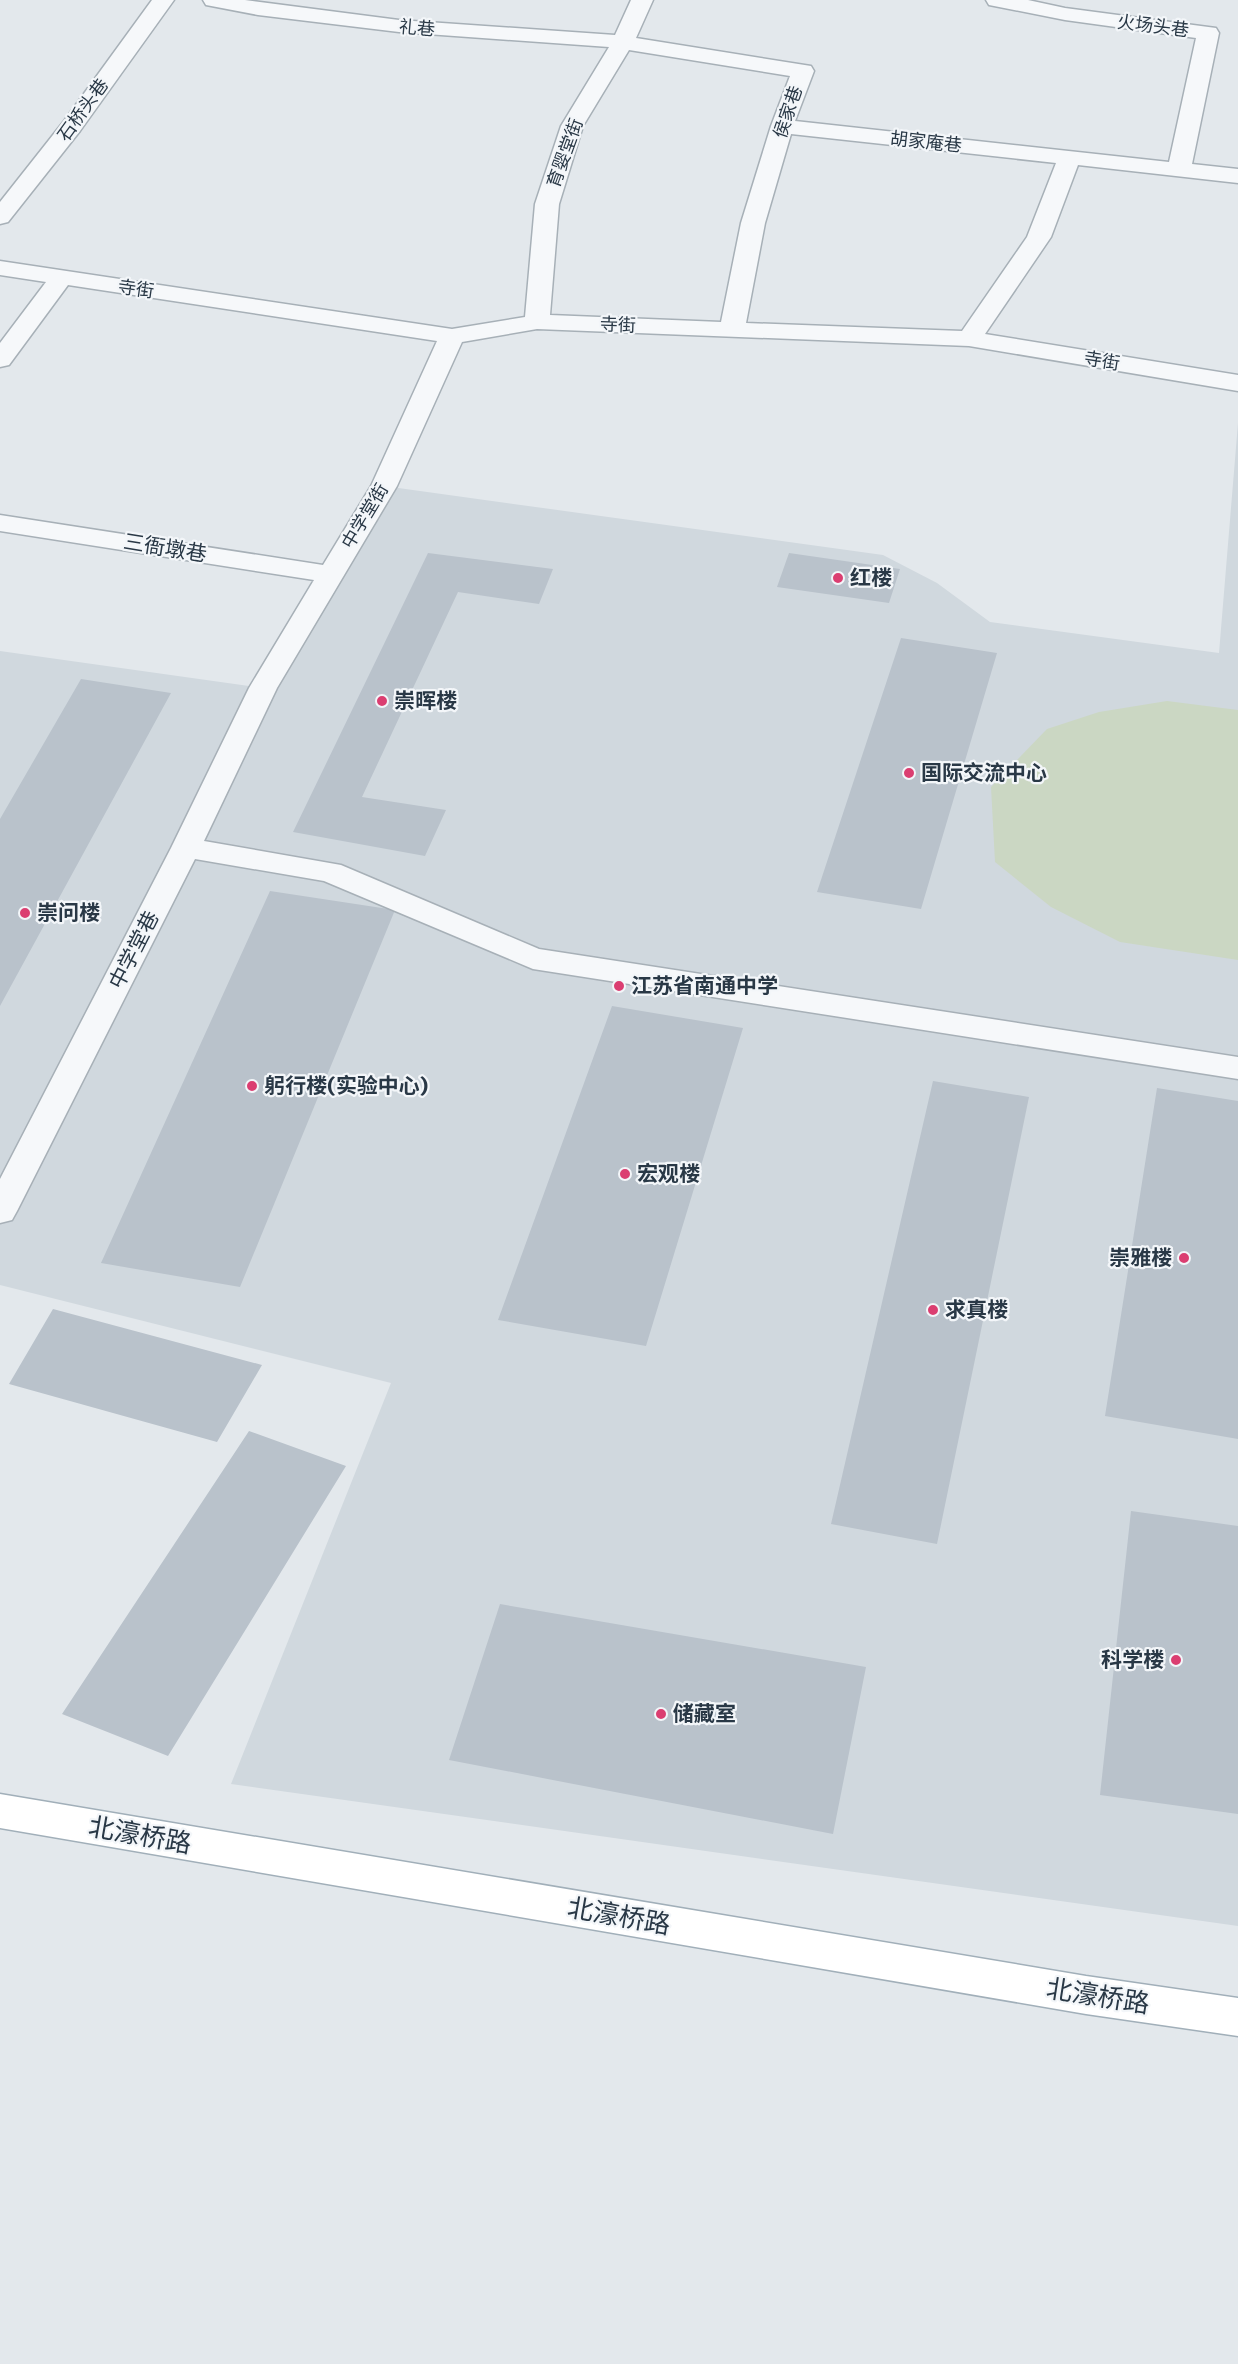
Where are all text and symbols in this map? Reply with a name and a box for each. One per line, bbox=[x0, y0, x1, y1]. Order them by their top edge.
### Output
street label: 火场头巷 bbox=[1116, 10, 1190, 40]
street label: 礼巷 bbox=[398, 14, 436, 40]
street label: 石桥头巷 bbox=[52, 74, 112, 145]
street label: 侯家巷 bbox=[768, 83, 806, 141]
street label: 育婴堂街 bbox=[541, 115, 587, 190]
street label: 胡家庵巷 bbox=[889, 126, 963, 156]
street label: 寺街 bbox=[117, 275, 155, 301]
street label: 寺街 bbox=[600, 312, 636, 336]
street label: 寺街 bbox=[1083, 346, 1122, 374]
street label: 中学堂街 bbox=[336, 479, 392, 552]
street label: 三衙墩巷 bbox=[122, 528, 209, 565]
place label: 红楼 bbox=[850, 564, 892, 589]
marker: 红楼 bbox=[831, 571, 845, 585]
place label: 崇晖楼 bbox=[394, 687, 457, 712]
marker: 崇晖楼 bbox=[375, 694, 389, 708]
place label: 国际交流中心 bbox=[921, 759, 1047, 784]
marker: 国际交流中心 bbox=[902, 766, 916, 780]
place label: 崇问楼 bbox=[37, 899, 100, 924]
marker: 崇问楼 bbox=[18, 906, 32, 920]
street label: 中学堂巷 bbox=[102, 906, 163, 992]
place label: 江苏省南通中学 bbox=[631, 972, 778, 997]
marker: 江苏省南通中学 bbox=[612, 979, 626, 993]
place label: 躬行楼(实验中心) bbox=[264, 1072, 428, 1097]
marker: 躬行楼(实验中心) bbox=[245, 1079, 259, 1093]
place label: 宏观楼 bbox=[637, 1160, 700, 1185]
marker: 宏观楼 bbox=[618, 1167, 632, 1181]
place label: 崇雅楼 bbox=[1109, 1244, 1172, 1269]
marker: 崇雅楼 bbox=[1177, 1251, 1191, 1265]
place label: 求真楼 bbox=[945, 1296, 1008, 1321]
marker: 求真楼 bbox=[926, 1303, 940, 1317]
place label: 科学楼 bbox=[1101, 1646, 1164, 1671]
marker: 科学楼 bbox=[1169, 1653, 1183, 1667]
place label: 储藏室 bbox=[673, 1700, 736, 1725]
marker: 储藏室 bbox=[654, 1707, 668, 1721]
street label: 北濠桥路 bbox=[86, 1809, 194, 1858]
street label: 北濠桥路 bbox=[565, 1890, 673, 1939]
street label: 北濠桥路 bbox=[1044, 1971, 1152, 2018]

